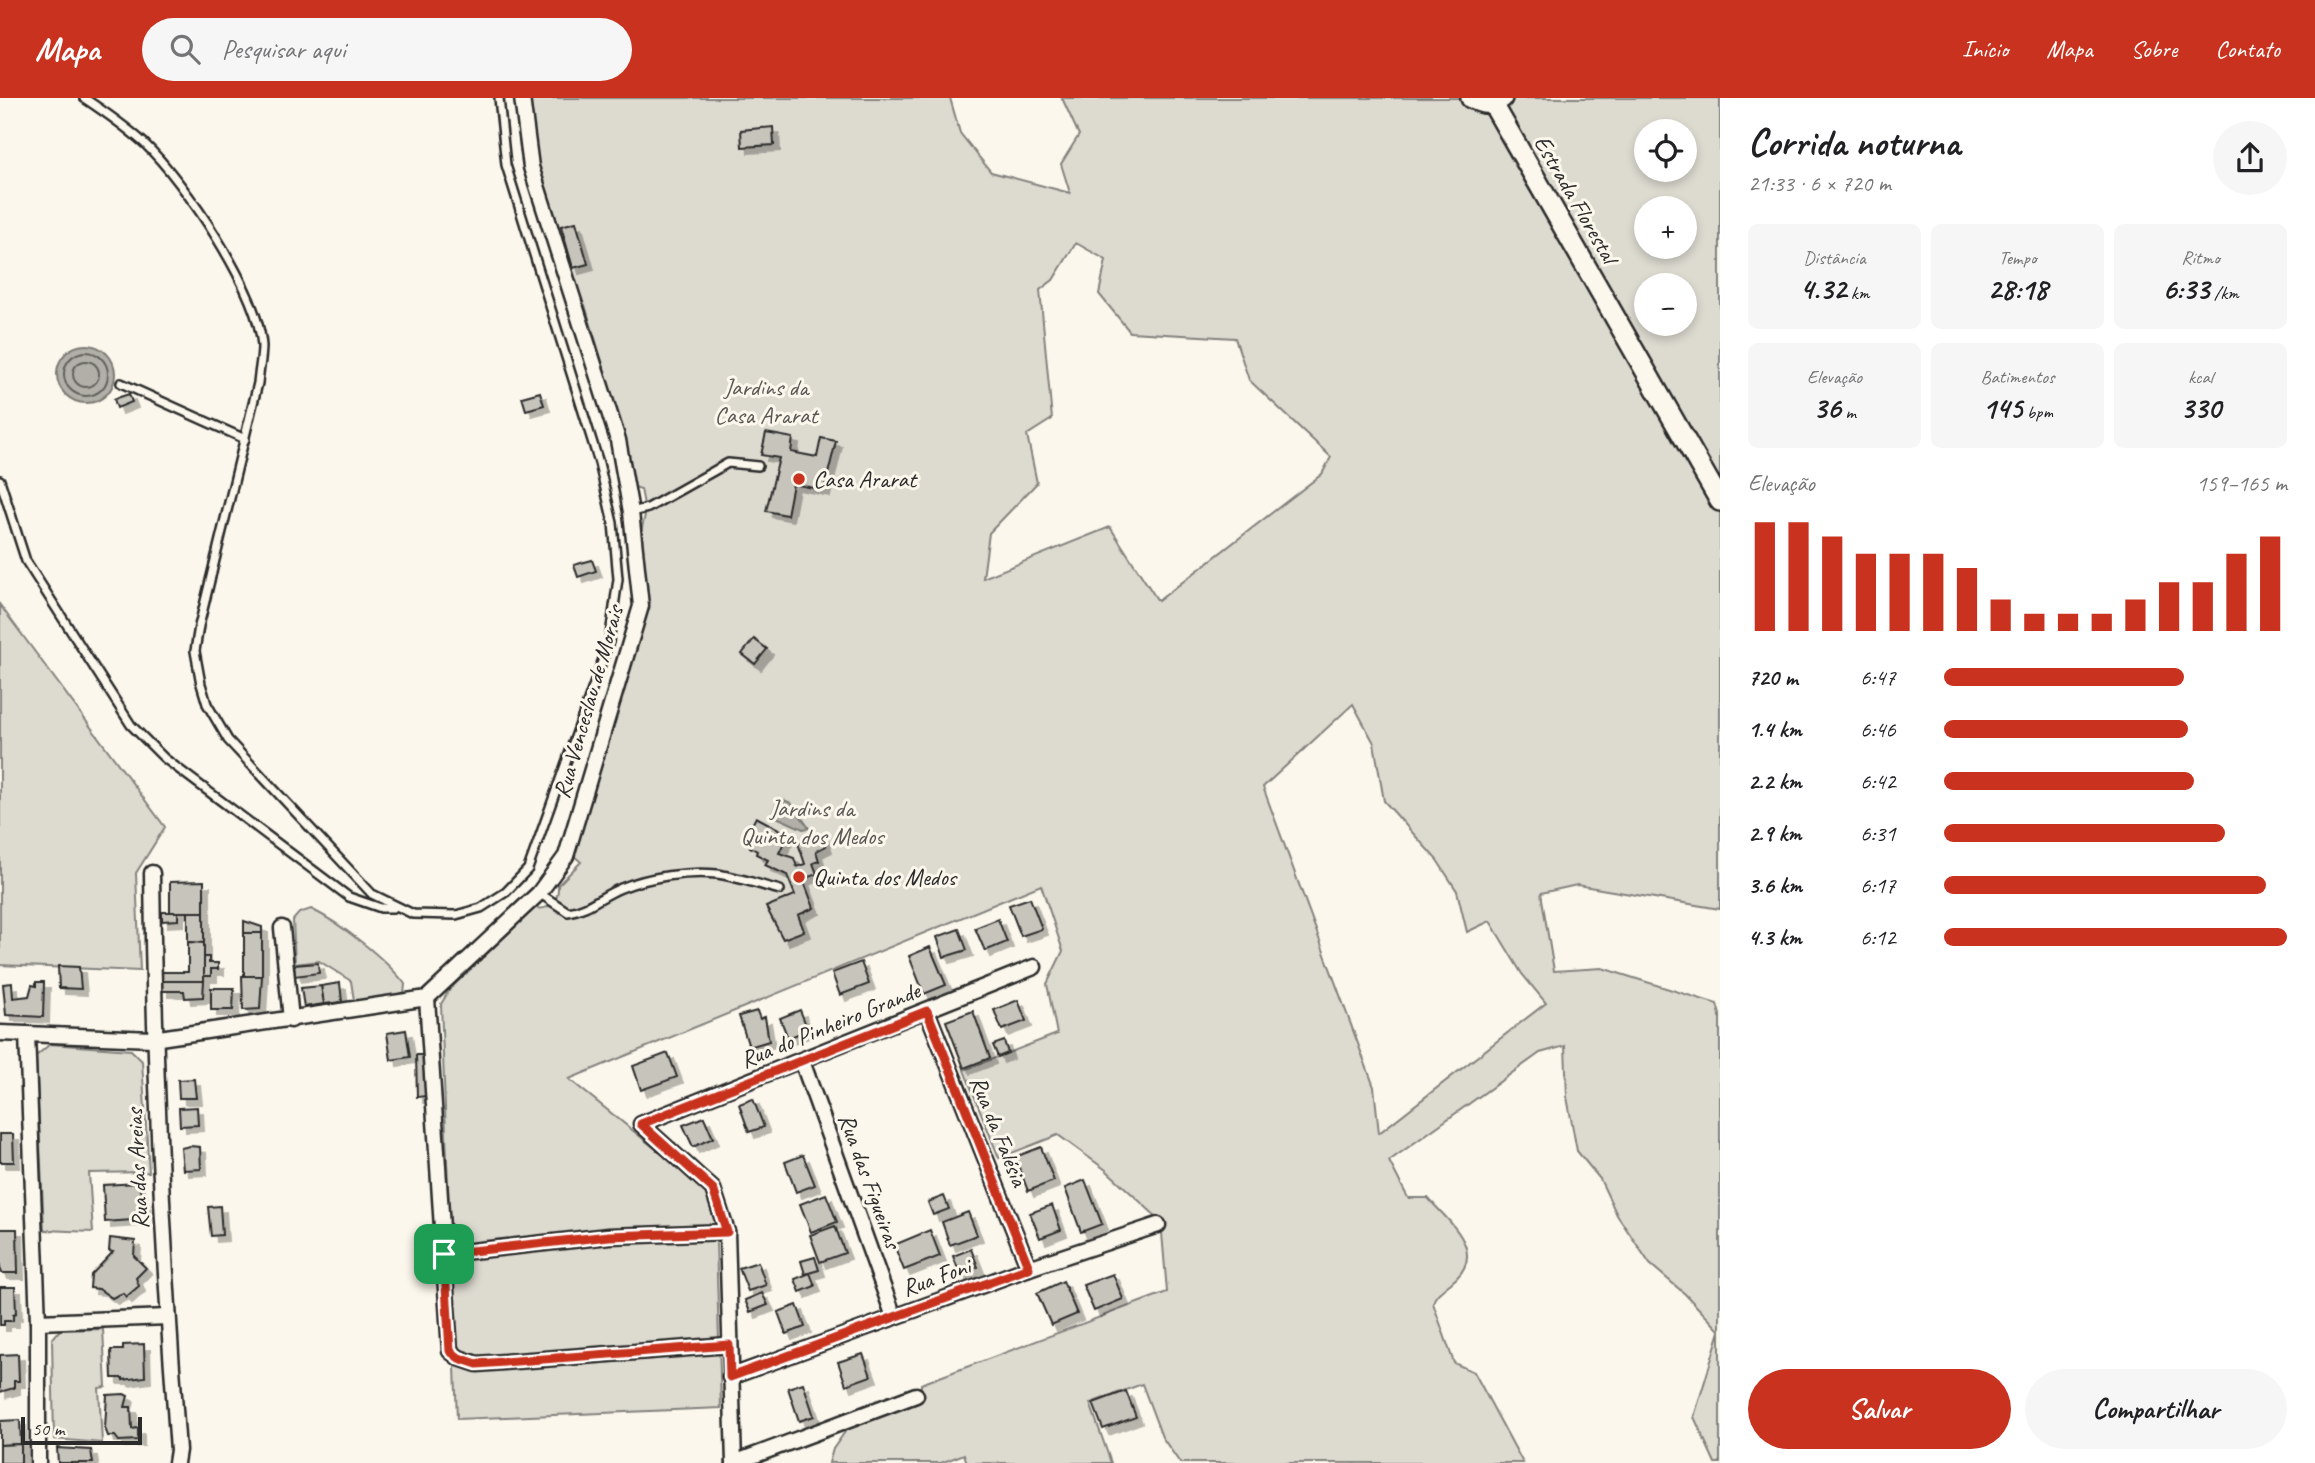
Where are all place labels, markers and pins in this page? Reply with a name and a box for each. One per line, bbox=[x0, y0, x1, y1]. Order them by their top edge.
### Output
place label: Casa Ararat bbox=[813, 464, 918, 494]
marker: Casa Ararat bbox=[791, 471, 807, 487]
place label: Quinta dos Medos bbox=[813, 862, 958, 892]
marker: Quinta dos Medos bbox=[791, 869, 807, 885]
pin bbox=[414, 1224, 474, 1284]

